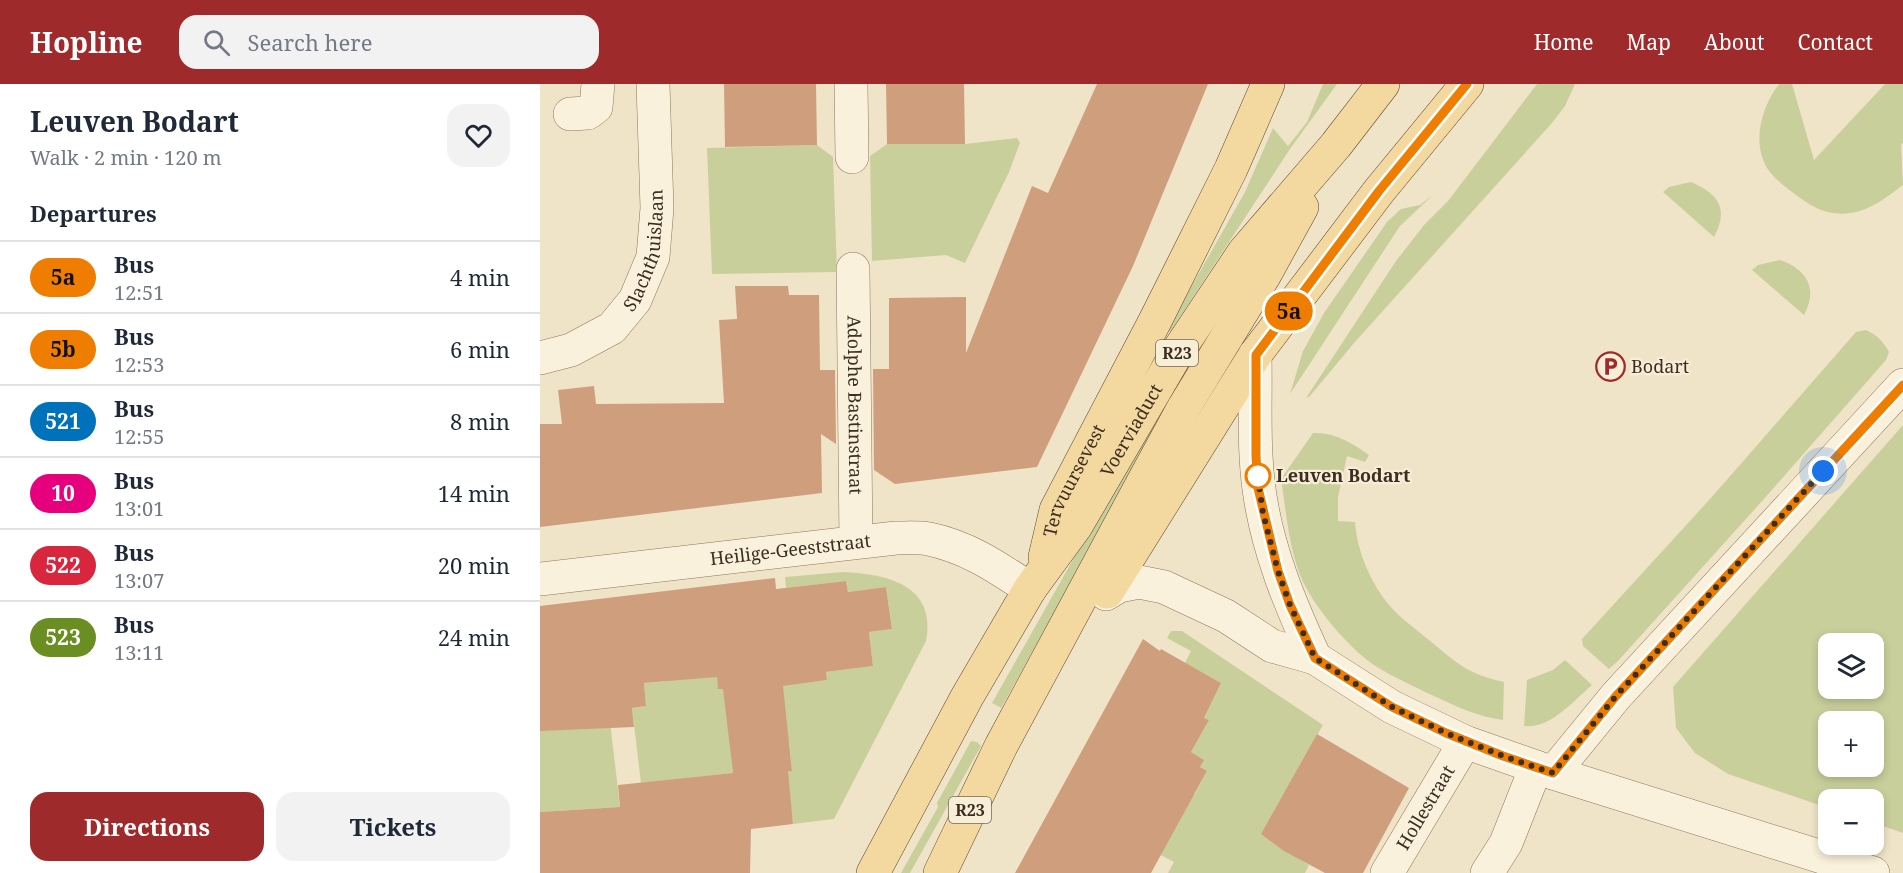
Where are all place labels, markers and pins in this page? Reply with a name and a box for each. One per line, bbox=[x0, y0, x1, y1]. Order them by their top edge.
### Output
parking icon: Bodart bbox=[1594, 351, 1626, 383]
place label: Bodart bbox=[1631, 354, 1689, 378]
marker: Leuven Bodart bbox=[1245, 463, 1271, 489]
place label: Leuven Bodart bbox=[1276, 463, 1410, 487]

